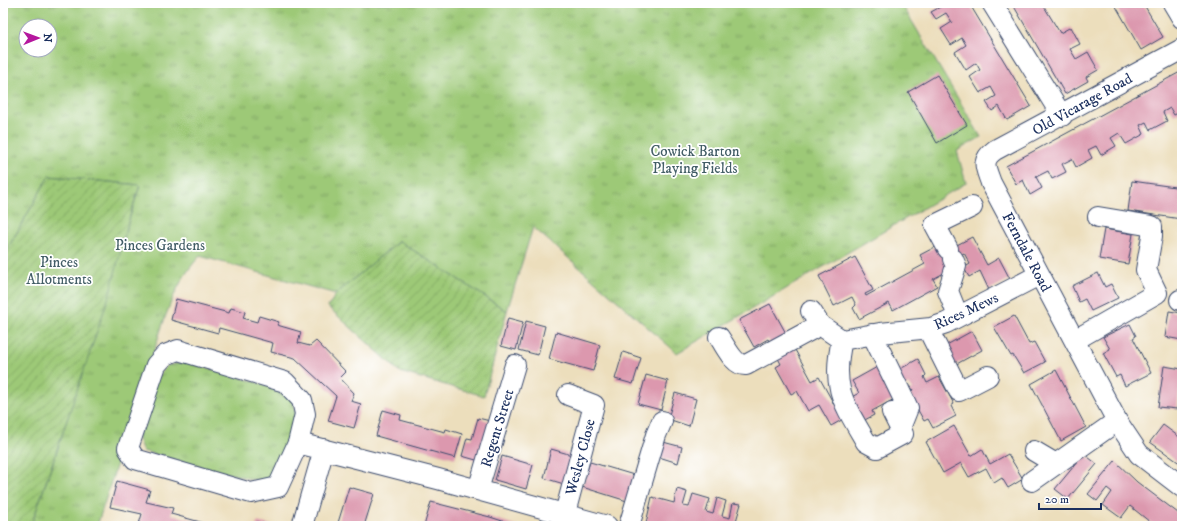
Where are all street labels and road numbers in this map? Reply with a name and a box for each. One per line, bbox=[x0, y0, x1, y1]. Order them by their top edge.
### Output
street label: Old Vicarage Road bbox=[1029, 69, 1136, 140]
street label: Ferndale Road bbox=[998, 209, 1056, 296]
street label: Rices Mews bbox=[931, 288, 1002, 335]
street label: Regent Street bbox=[477, 387, 518, 470]
street label: Wesley Close bbox=[561, 417, 600, 498]

